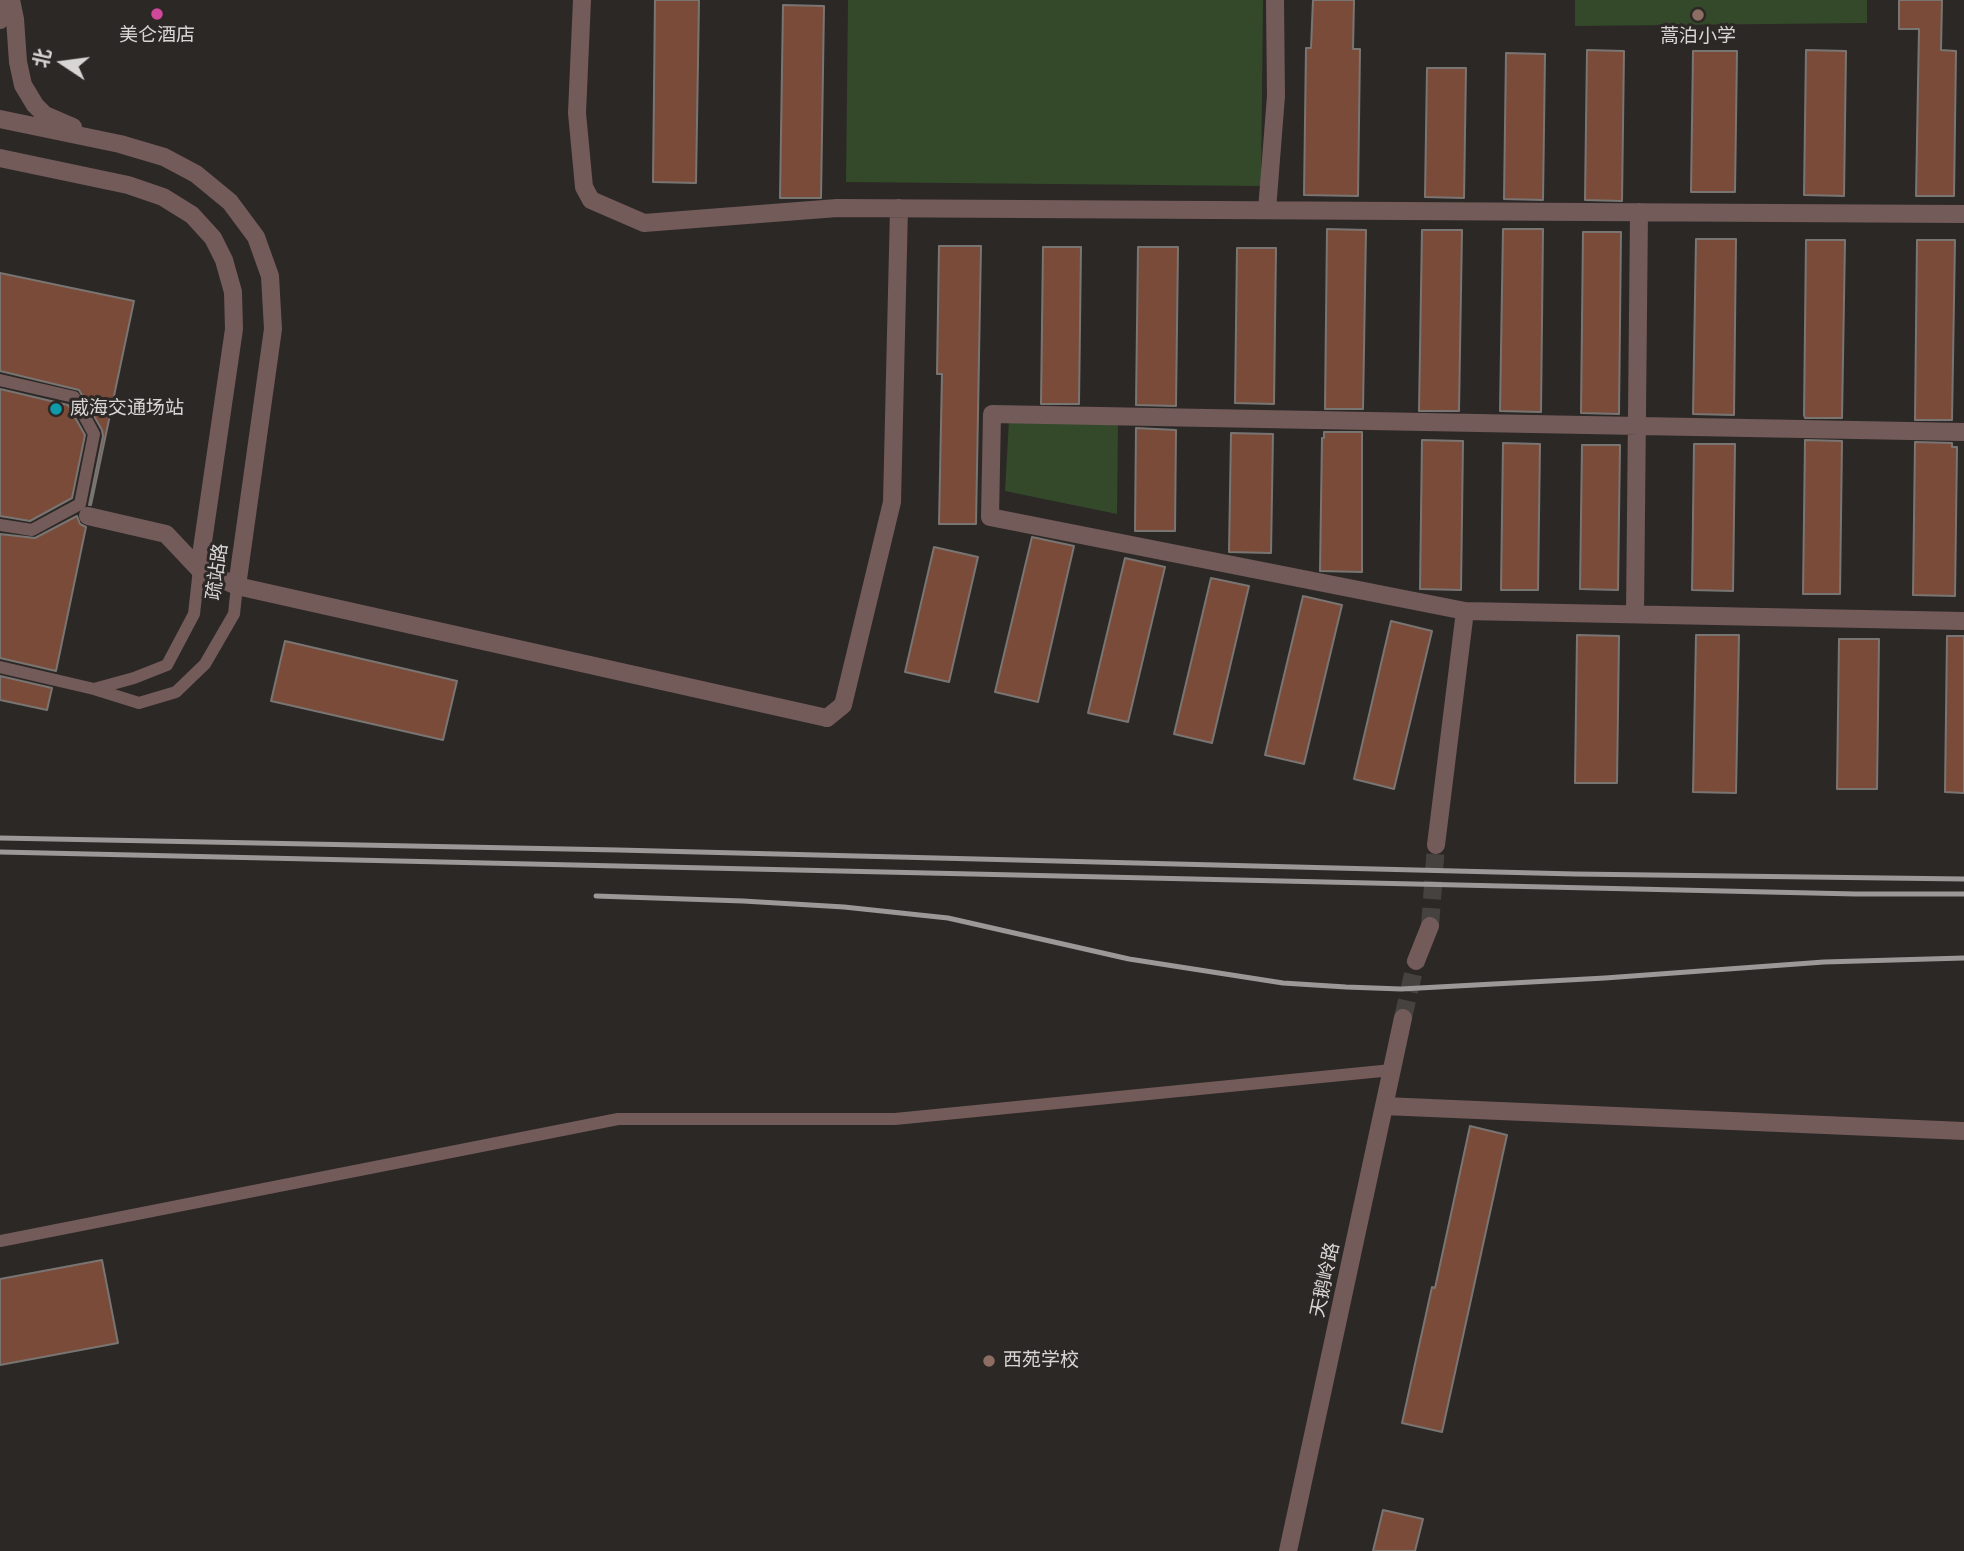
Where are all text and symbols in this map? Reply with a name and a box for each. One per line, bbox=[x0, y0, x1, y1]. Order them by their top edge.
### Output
marker: 美仑酒店 bbox=[149, 6, 165, 22]
marker: 蒿泊小学 bbox=[1690, 7, 1706, 23]
place label: 美仑酒店 bbox=[119, 25, 195, 47]
place label: 蒿泊小学 bbox=[1660, 26, 1736, 48]
north arrow bbox=[28, 28, 98, 98]
text: 北 bbox=[28, 46, 56, 70]
place label: 威海交通场站 bbox=[70, 398, 184, 420]
marker: 威海交通场站 bbox=[48, 401, 64, 417]
street label: 疏站路 bbox=[203, 542, 233, 602]
street label: 天鹅岭路 bbox=[1307, 1240, 1345, 1320]
place label: 西苑学校 bbox=[1003, 1350, 1079, 1372]
marker: 西苑学校 bbox=[981, 1353, 997, 1369]

